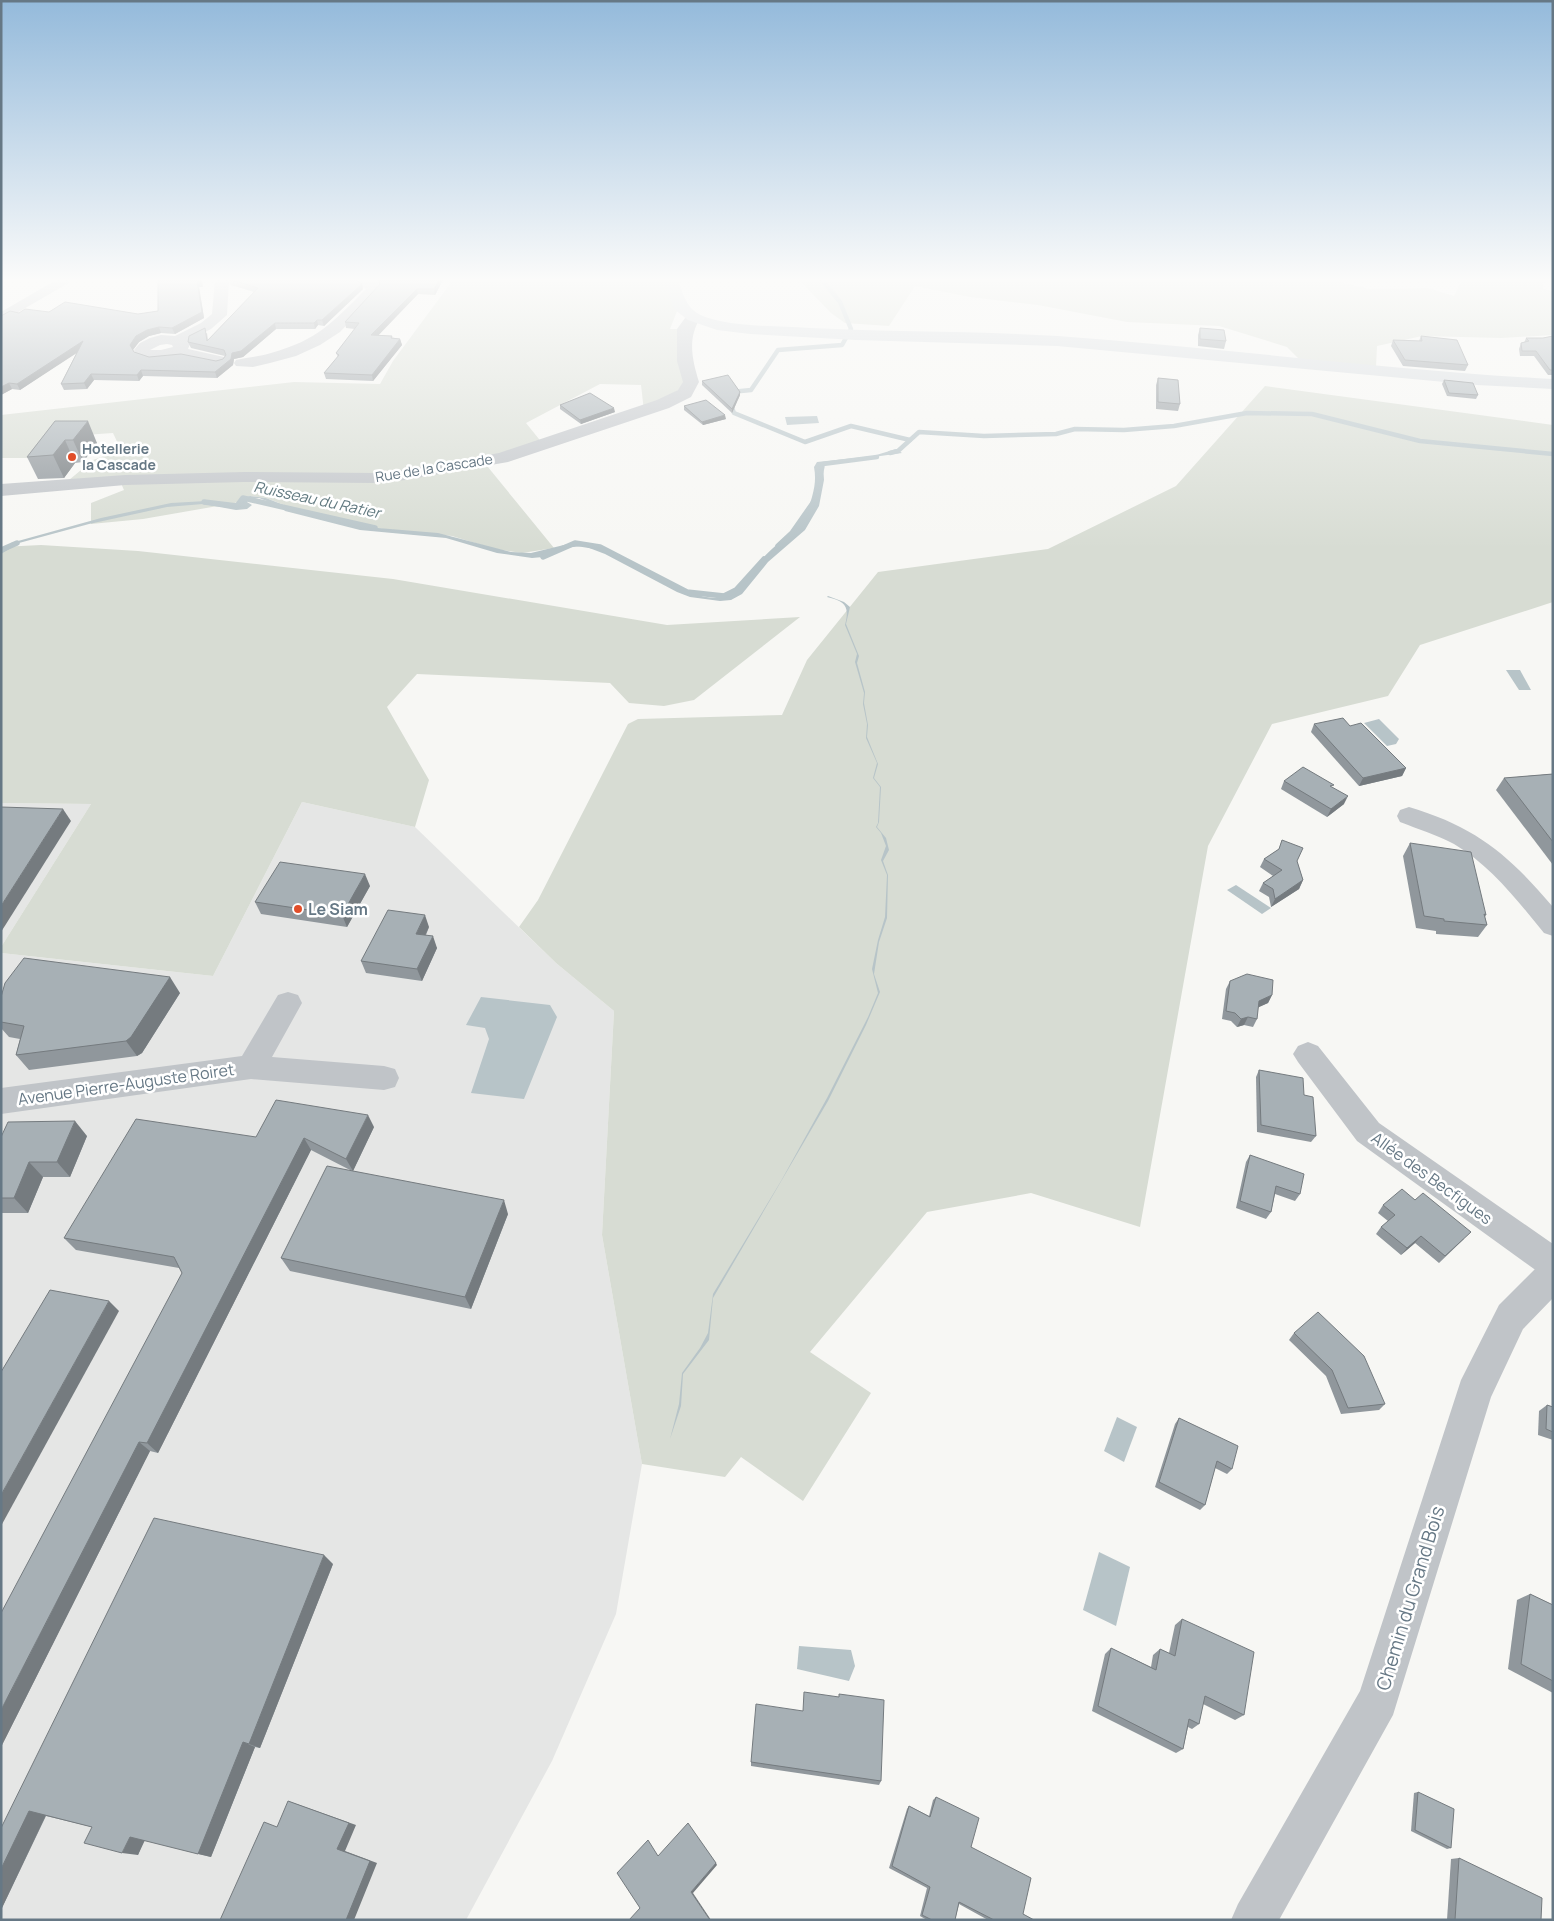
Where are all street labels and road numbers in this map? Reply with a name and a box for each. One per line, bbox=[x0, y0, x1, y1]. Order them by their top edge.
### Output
street label: Rue de la Cascade bbox=[374, 449, 494, 486]
street label: Avenue Pierre-Auguste Roiret bbox=[16, 1058, 236, 1110]
street label: Allée des Becfigues bbox=[1367, 1127, 1497, 1229]
street label: Chemin du Grand Bois bbox=[1370, 1503, 1450, 1693]

